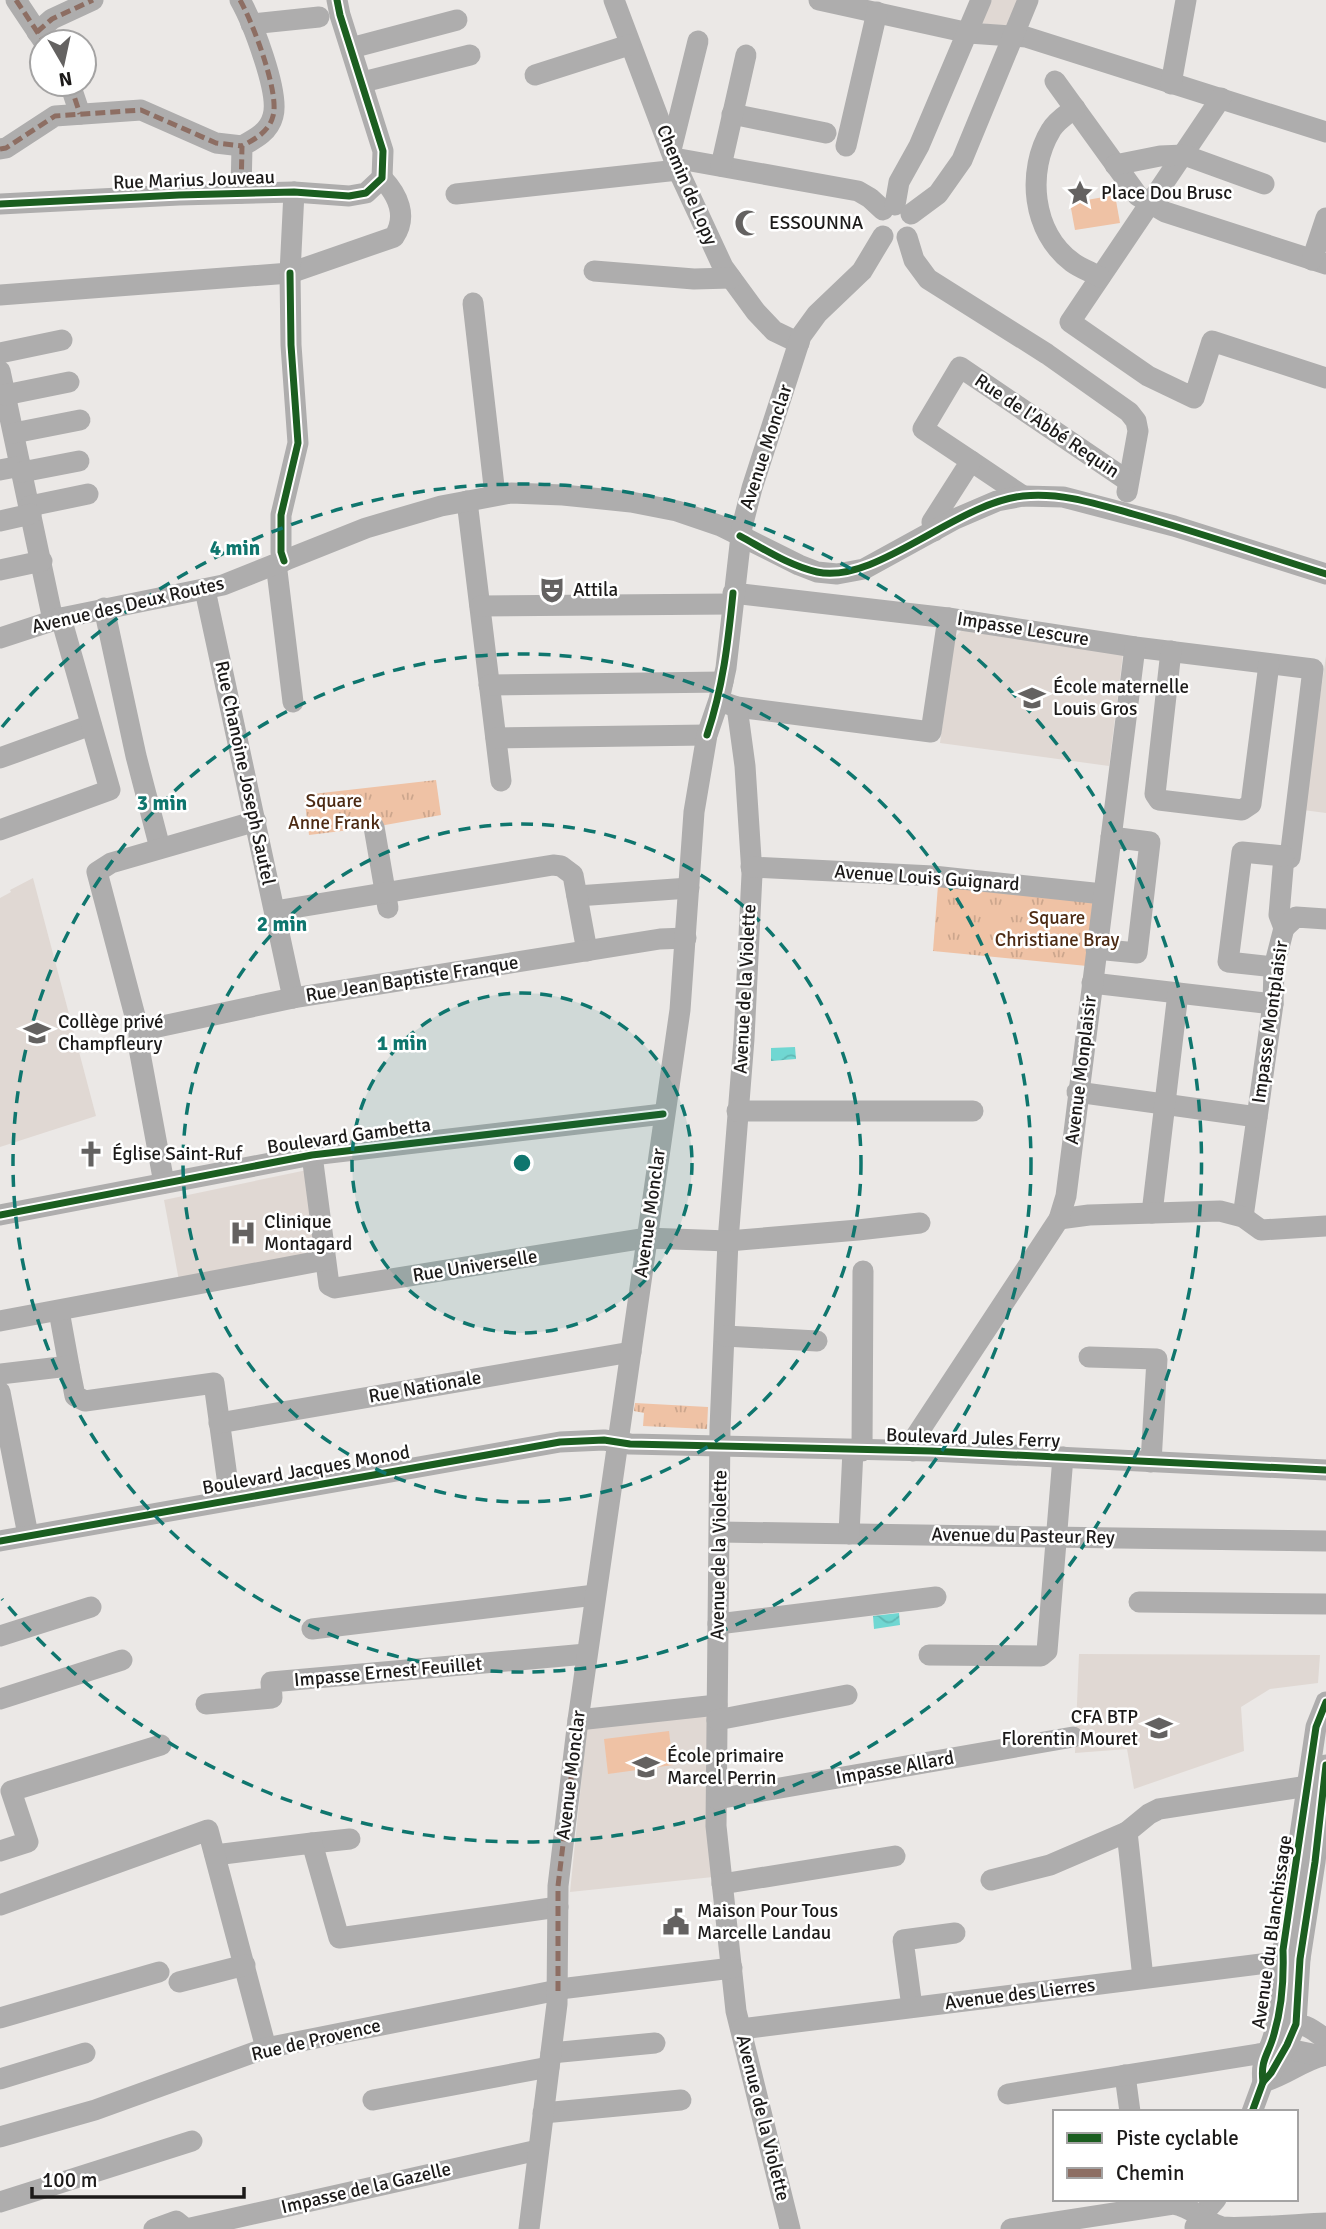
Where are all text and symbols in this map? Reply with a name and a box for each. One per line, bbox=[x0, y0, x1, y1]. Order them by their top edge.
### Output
north arrow bbox=[28, 28, 98, 98]
text: N bbox=[57, 66, 74, 92]
street label: Chemin de Lopy bbox=[651, 121, 723, 249]
street label: Rue Marius Jouveau bbox=[113, 165, 275, 195]
place icon: Place Dou Brusc bbox=[1065, 178, 1095, 208]
place label: Place Dou Brusc bbox=[1101, 181, 1232, 205]
mosque icon: ESSOUNNA bbox=[733, 208, 763, 238]
place label: ESSOUNNA bbox=[769, 211, 864, 235]
street label: Rue de l'Abbé Requin bbox=[970, 369, 1124, 483]
street label: Avenue Monclar bbox=[734, 381, 798, 513]
text: 4 min bbox=[210, 535, 260, 561]
street label: Avenue des Deux Routes bbox=[30, 571, 226, 639]
theatre icon: Attila bbox=[537, 575, 567, 605]
place label: Attila bbox=[573, 578, 618, 602]
street label: Impasse Lescure bbox=[955, 607, 1091, 651]
street label: Rue Chanoine Joseph Sautel bbox=[209, 659, 281, 887]
place label: École maternelle Louis Gros bbox=[1053, 675, 1189, 721]
school or university icon: École maternelle Louis Gros bbox=[1017, 683, 1047, 713]
park label: Square Anne Frank bbox=[288, 789, 380, 835]
text: 3 min bbox=[137, 790, 187, 816]
street label: Avenue Louis Guignard bbox=[834, 860, 1020, 896]
street label: Avenue de la Violette bbox=[729, 903, 761, 1075]
park label: Square Christiane Bray bbox=[995, 906, 1119, 952]
text: 2 min bbox=[257, 911, 307, 937]
street label: Impasse Montplaisir bbox=[1247, 939, 1293, 1105]
street label: Rue Jean Baptiste Franque bbox=[304, 950, 520, 1008]
street label: Avenue Monplaisir bbox=[1060, 994, 1102, 1146]
place label: Collège privé Champfleury bbox=[58, 1010, 163, 1056]
school or university icon: Collège privé Champfleury bbox=[22, 1018, 52, 1048]
text: 1 min bbox=[377, 1030, 427, 1056]
street label: Boulevard Gambetta bbox=[266, 1113, 432, 1159]
church icon: Église Saint-Ruf bbox=[76, 1139, 106, 1169]
place label: Église Saint-Ruf bbox=[112, 1142, 244, 1166]
street label: Avenue Monclar bbox=[629, 1147, 671, 1279]
centre of rings bbox=[510, 1151, 534, 1175]
place label: Clinique Montagard bbox=[264, 1210, 352, 1256]
hospital icon: Clinique Montagard bbox=[228, 1218, 258, 1248]
street label: Rue Universelle bbox=[411, 1244, 539, 1288]
street label: Rue Nationale bbox=[367, 1365, 483, 1409]
street label: Boulevard Jules Ferry bbox=[885, 1423, 1061, 1453]
street label: Boulevard Jacques Monod bbox=[200, 1440, 412, 1500]
street label: Avenue de la Violette bbox=[706, 1470, 732, 1640]
street label: Avenue du Pasteur Rey bbox=[931, 1522, 1115, 1550]
street label: Impasse Ernest Feuillet bbox=[293, 1652, 483, 1692]
place label: CFA BTP Florentin Mouret bbox=[1001, 1705, 1138, 1751]
street label: Avenue Monclar bbox=[551, 1709, 591, 1841]
school or university icon: CFA BTP Florentin Mouret bbox=[1144, 1713, 1174, 1743]
place label: École primaire Marcel Perrin bbox=[667, 1744, 784, 1790]
street label: Impasse Allard bbox=[834, 1746, 956, 1790]
school or university icon: École primaire Marcel Perrin bbox=[631, 1752, 661, 1782]
street label: Avenue du Blanchissage bbox=[1247, 1834, 1297, 2030]
place label: Maison Pour Tous Marcelle Landau bbox=[697, 1899, 838, 1945]
public building icon: Maison Pour Tous Marcelle Landau bbox=[661, 1907, 691, 1937]
street label: Avenue des Lierres bbox=[943, 1973, 1097, 2015]
street label: Rue de Provence bbox=[249, 2013, 383, 2067]
street label: Avenue de la Violette bbox=[731, 2032, 795, 2204]
legend bbox=[1053, 2110, 1298, 2201]
text: Piste cyclable bbox=[1116, 2125, 1239, 2151]
scale bar bbox=[32, 2156, 243, 2200]
street label: Impasse de la Gazelle bbox=[279, 2157, 453, 2219]
text: Chemin bbox=[1116, 2160, 1185, 2186]
text: 100 m bbox=[42, 2167, 97, 2193]

